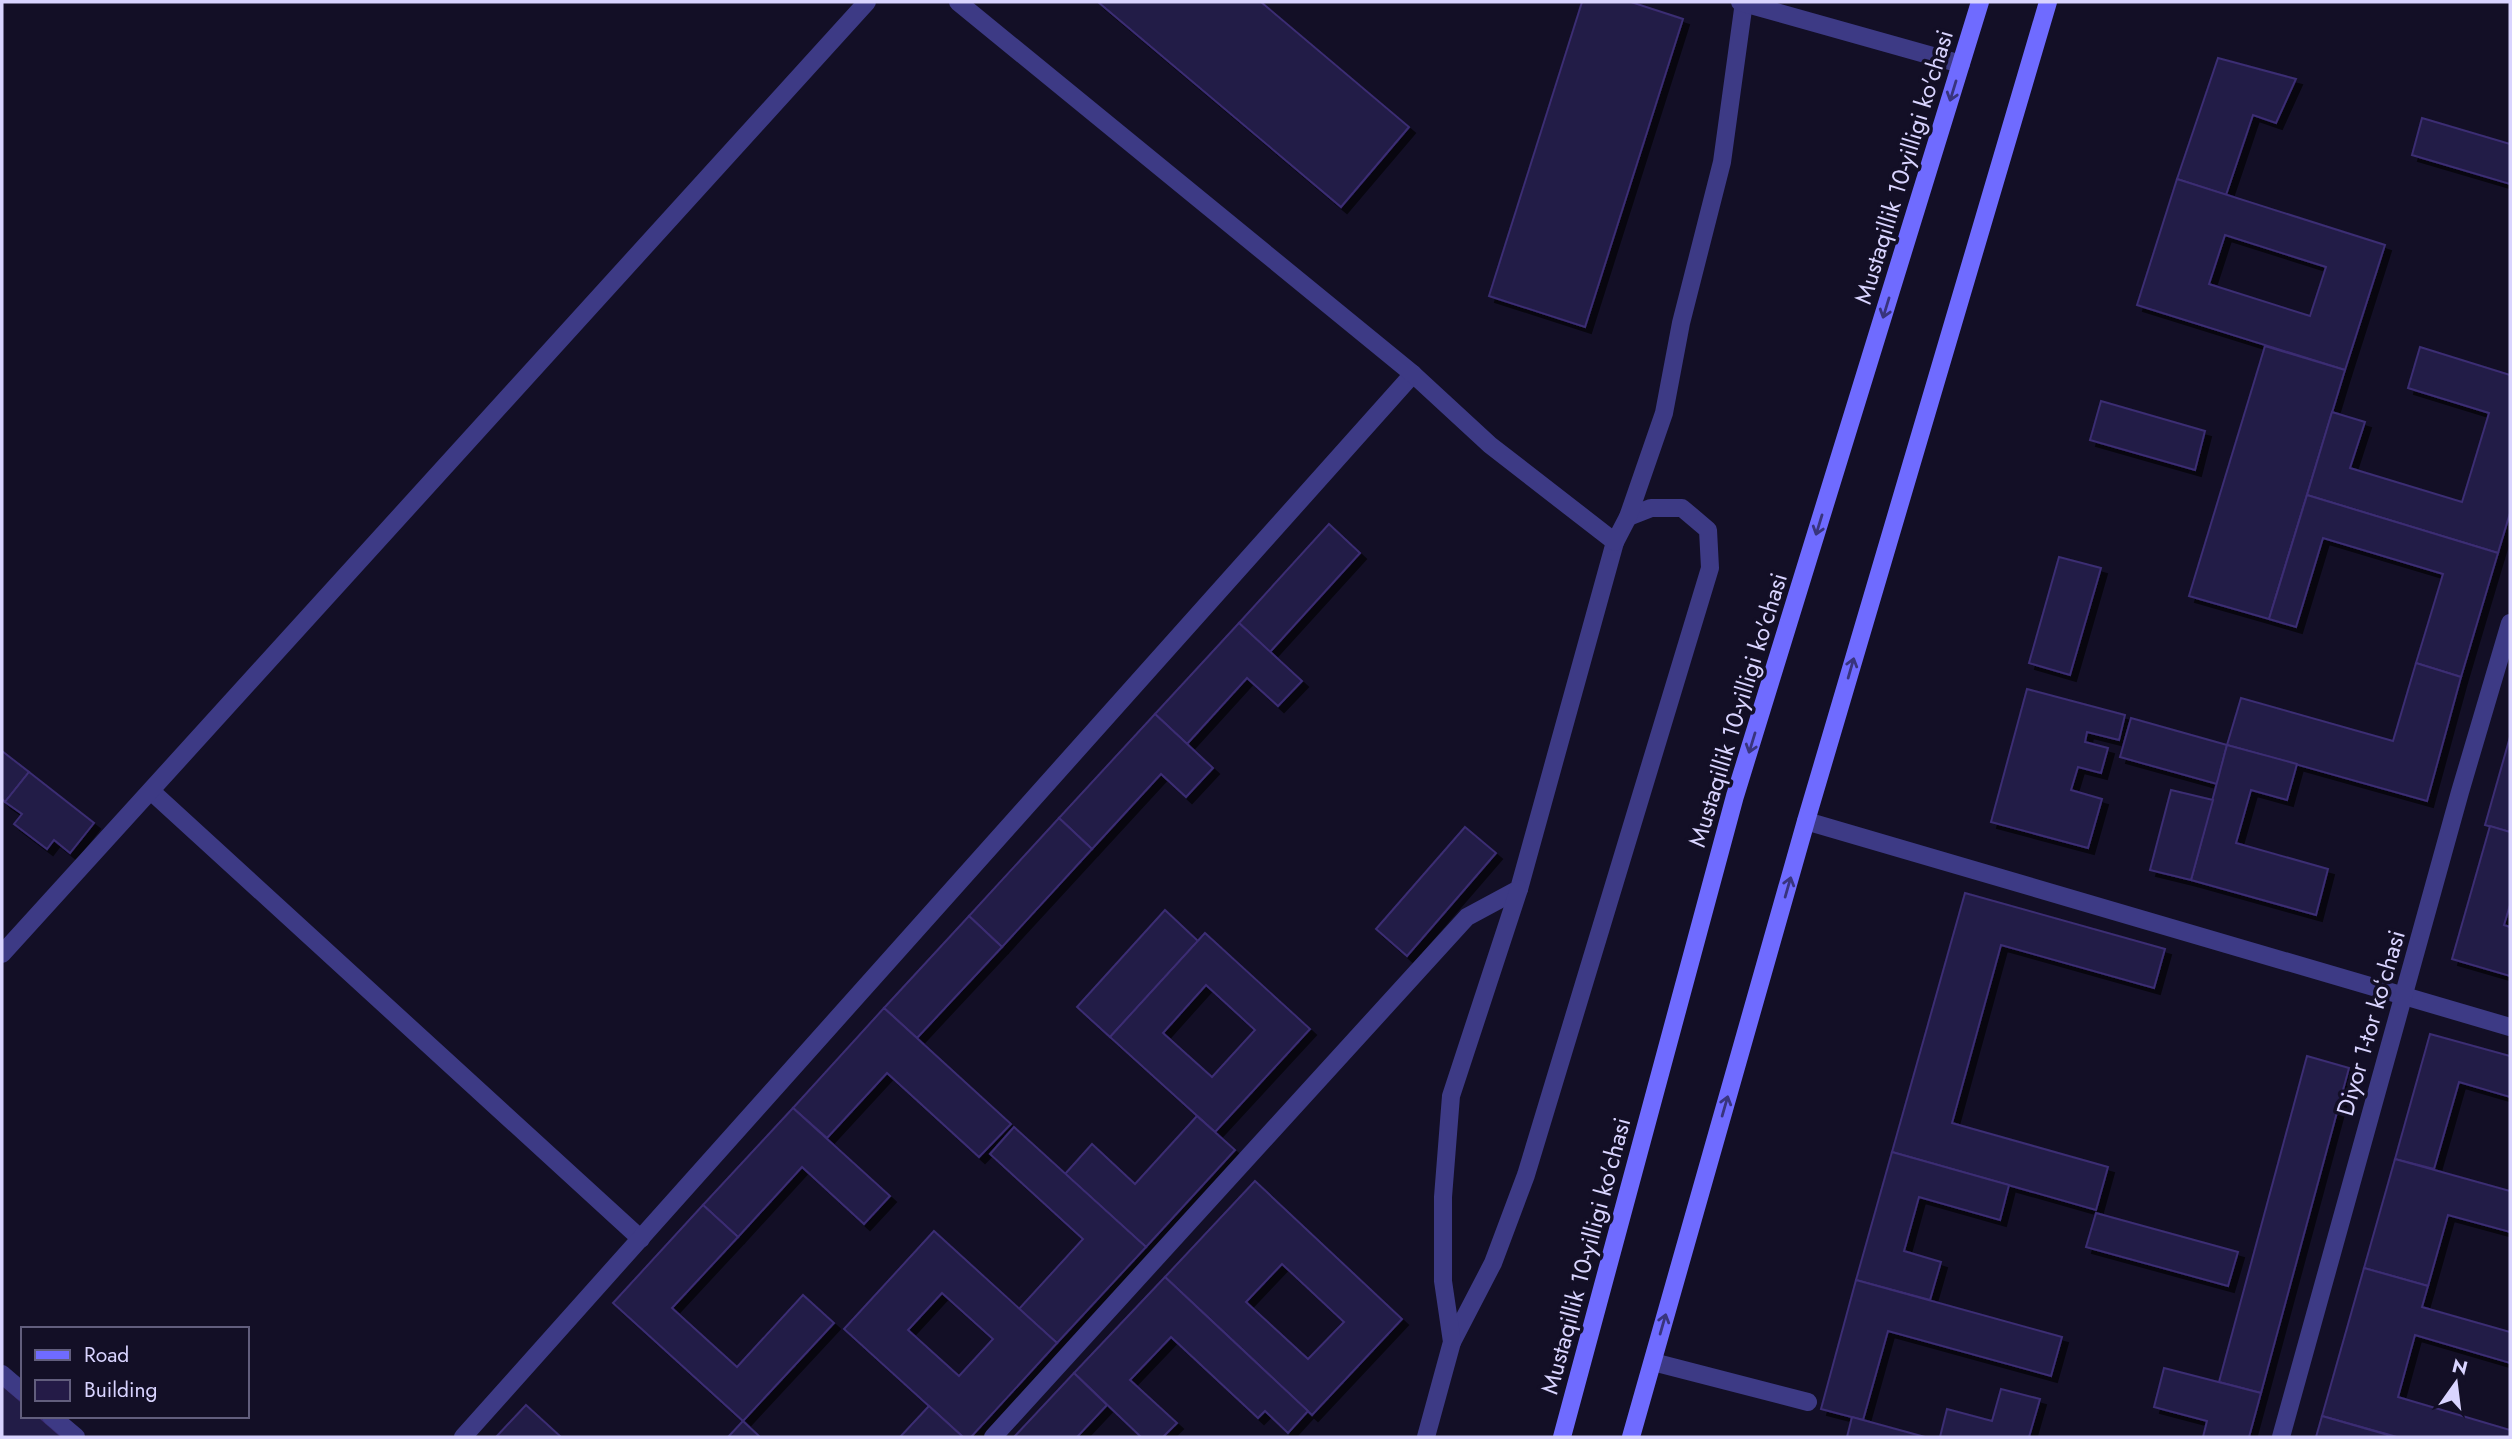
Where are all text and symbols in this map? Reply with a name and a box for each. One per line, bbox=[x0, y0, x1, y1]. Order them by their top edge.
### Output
street label: Mustaqillik 10-yilligi ko'chasi bbox=[1845, 25, 1962, 308]
one-way arrow bbox=[1946, 79, 1959, 101]
one-way arrow bbox=[1879, 297, 1892, 319]
one-way arrow bbox=[1812, 514, 1824, 536]
street label: Mustaqillik 10-yilligi ko'chasi bbox=[1679, 568, 1796, 851]
one-way arrow bbox=[1846, 658, 1859, 680]
one-way arrow bbox=[1745, 731, 1757, 753]
one-way arrow bbox=[1782, 876, 1795, 898]
street label: Diyor 1-tor koʻchasi bbox=[2327, 926, 2414, 1120]
one-way arrow bbox=[1720, 1095, 1733, 1117]
street label: Mustaqillik 10-yilligi ko'chasi bbox=[1532, 1114, 1639, 1398]
one-way arrow bbox=[1658, 1314, 1671, 1336]
legend bbox=[21, 1327, 248, 1418]
text: Road bbox=[84, 1340, 129, 1370]
north arrow bbox=[2421, 1348, 2491, 1418]
text: N bbox=[2449, 1352, 2471, 1382]
text: Building bbox=[84, 1375, 157, 1405]

